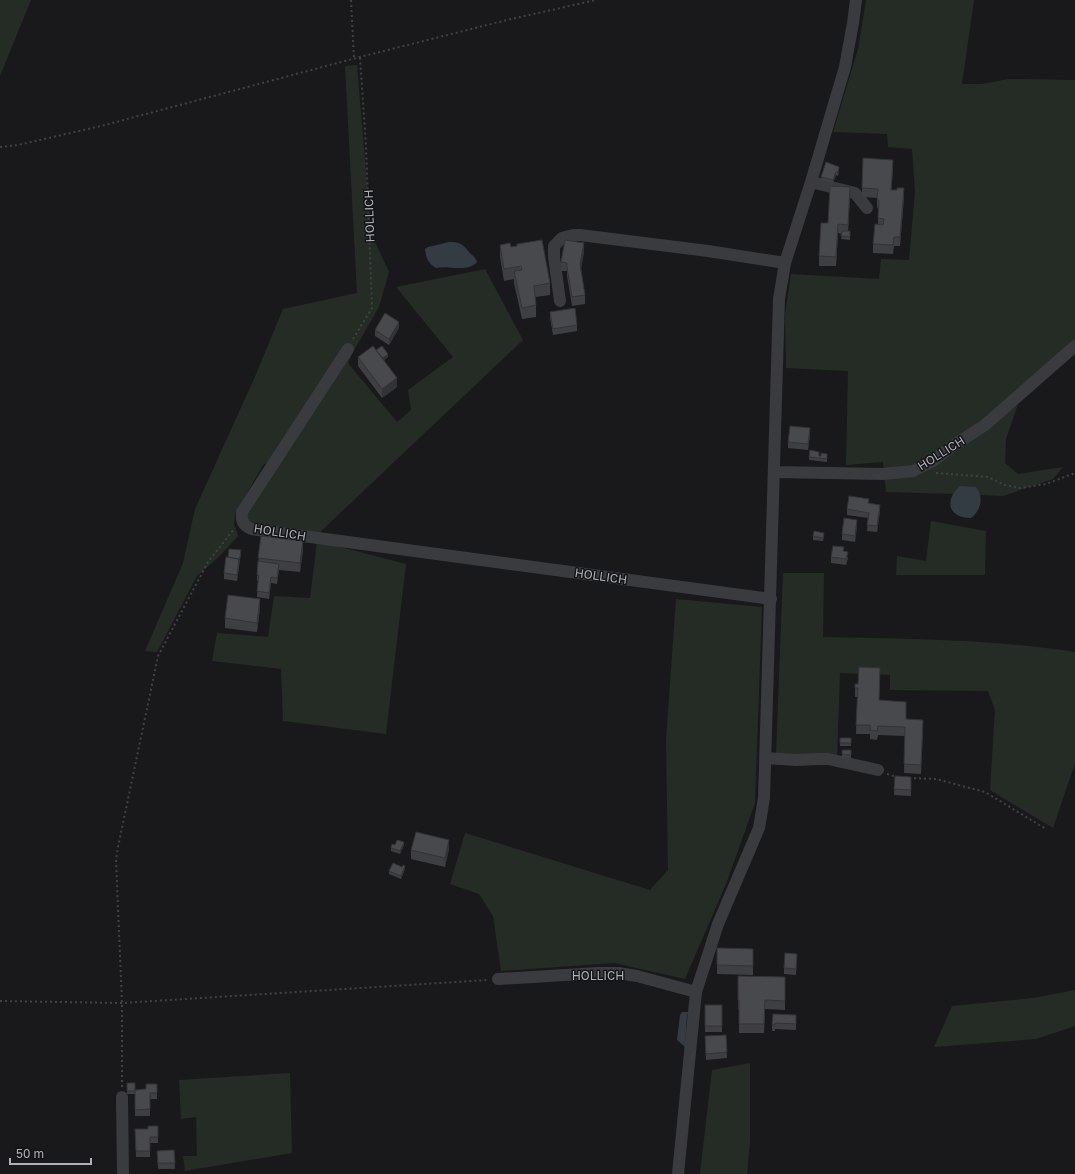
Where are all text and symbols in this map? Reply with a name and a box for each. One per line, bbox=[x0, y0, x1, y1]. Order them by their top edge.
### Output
street label: HOLLICH bbox=[361, 189, 377, 243]
street label: HOLLICH bbox=[915, 433, 967, 473]
street label: HOLLICH bbox=[253, 520, 307, 544]
street label: HOLLICH bbox=[574, 565, 628, 587]
street label: HOLLICH bbox=[572, 968, 624, 983]
scale bar bbox=[10, 1140, 91, 1166]
text: 50 m bbox=[16, 1146, 44, 1161]

